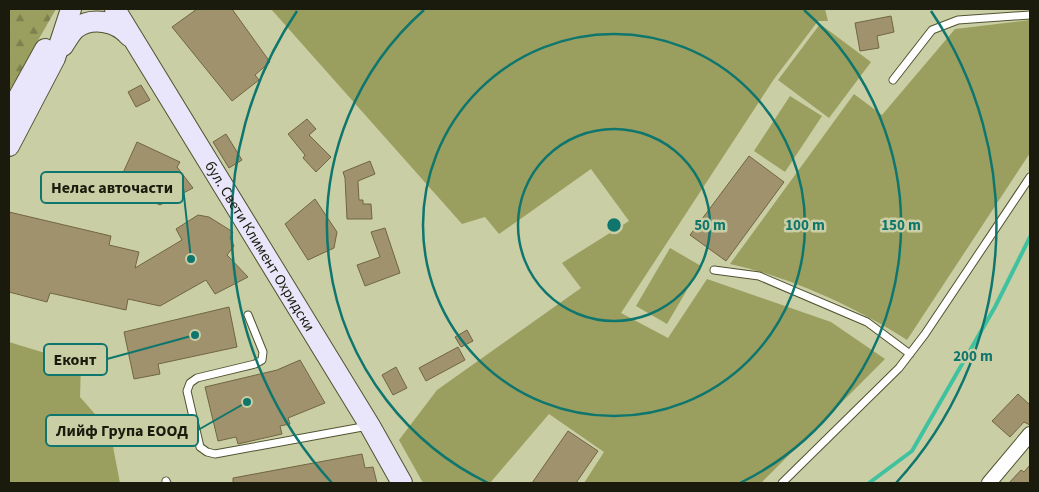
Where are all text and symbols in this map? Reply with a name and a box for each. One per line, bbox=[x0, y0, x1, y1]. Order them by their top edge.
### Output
street label: бул. Свети Климент Охридски bbox=[199, 157, 320, 336]
callout: Нелас авточасти bbox=[41, 172, 183, 203]
text: Нелас авточасти bbox=[51, 177, 173, 199]
text: 50 m bbox=[694, 215, 726, 236]
text: 100 m bbox=[785, 215, 825, 236]
text: 150 m bbox=[881, 215, 921, 236]
centre of rings bbox=[605, 216, 623, 234]
callout: Еконт bbox=[44, 344, 107, 375]
text: 200 m bbox=[953, 346, 993, 367]
text: Еконт bbox=[53, 349, 97, 371]
callout: Лийф Група ЕООД bbox=[46, 415, 198, 446]
text: Лийф Група ЕООД bbox=[55, 420, 188, 442]

